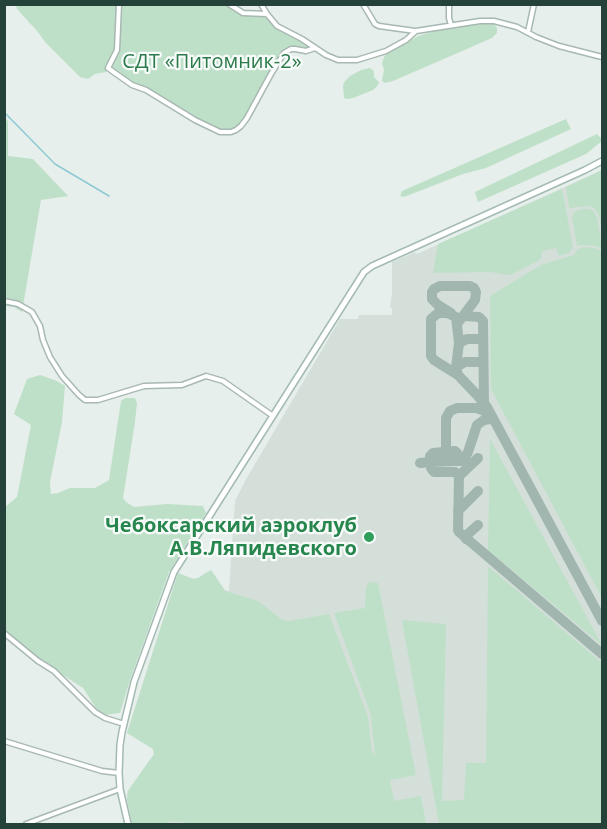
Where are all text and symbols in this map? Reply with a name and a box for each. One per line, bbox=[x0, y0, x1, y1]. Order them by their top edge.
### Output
park label: СДТ «Питомник-2» bbox=[122, 50, 302, 74]
place label: Чебоксарский аэроклуб А.В.Ляпидевского bbox=[105, 514, 357, 561]
marker: Чебоксарский аэроклуб А.В.Ляпидевского bbox=[362, 530, 376, 544]

